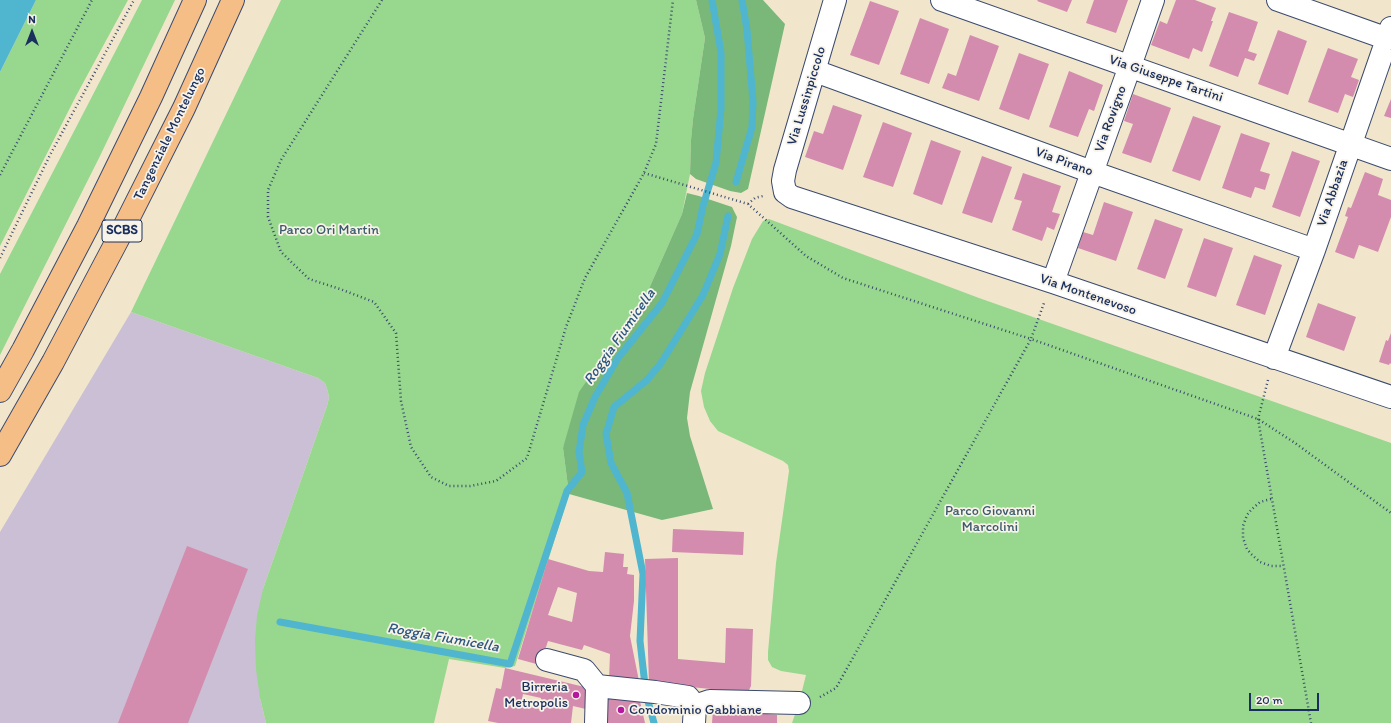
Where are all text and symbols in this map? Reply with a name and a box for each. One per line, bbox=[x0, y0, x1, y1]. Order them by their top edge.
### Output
north arrow bbox=[12, 12, 52, 52]
text: N bbox=[28, 13, 36, 26]
street label: Via Lussinpiccolo bbox=[784, 44, 830, 148]
street label: Via Giuseppe Tartini bbox=[1107, 52, 1225, 106]
street label: Tangenziale Montelungo bbox=[130, 65, 210, 203]
street label: Via Rovigno bbox=[1091, 83, 1131, 155]
street label: Via Pirano bbox=[1033, 144, 1095, 180]
street label: Via Abbazia bbox=[1314, 157, 1352, 229]
road number: SCBS bbox=[102, 220, 142, 242]
park label: Parco Ori Martin bbox=[279, 222, 379, 238]
street label: Via Montenevoso bbox=[1037, 271, 1139, 319]
water label: Roggia Fiumicella bbox=[580, 286, 660, 388]
park label: Parco Giovanni Marcolini bbox=[945, 503, 1035, 536]
water label: Roggia Fiumicella bbox=[386, 619, 500, 657]
place label: Birreria Metropolis bbox=[504, 679, 568, 712]
scale bar bbox=[1251, 685, 1321, 711]
marker: Birreria Metropolis bbox=[571, 690, 581, 700]
text: 20 m bbox=[1256, 693, 1283, 707]
place label: Condominio Gabbiane bbox=[629, 702, 762, 718]
marker: Condominio Gabbiane bbox=[616, 705, 626, 715]

